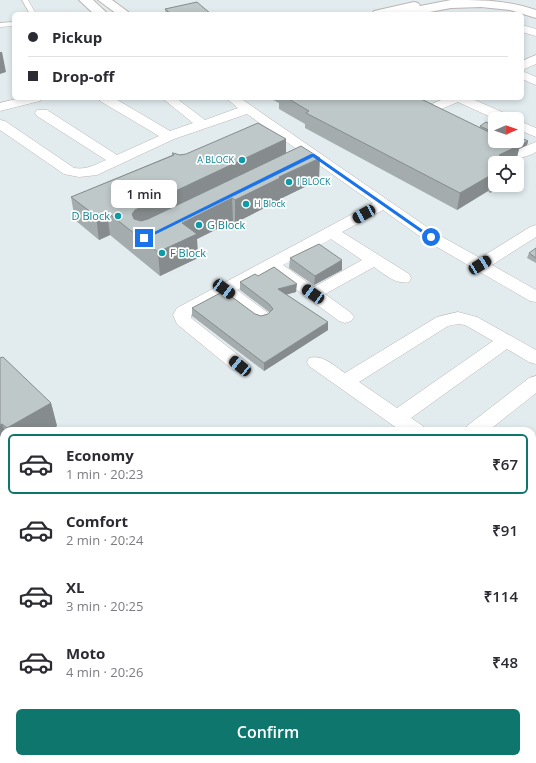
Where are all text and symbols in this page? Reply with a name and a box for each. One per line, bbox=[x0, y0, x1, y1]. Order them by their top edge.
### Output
text: Pickup bbox=[52, 27, 102, 47]
text: Drop-off bbox=[52, 66, 114, 86]
north arrow bbox=[488, 112, 524, 148]
map controls bbox=[488, 112, 524, 192]
place label: A BLOCK bbox=[197, 153, 234, 166]
marker: A BLOCK bbox=[237, 155, 247, 165]
button: locate bbox=[488, 156, 524, 192]
place label: I BLOCK bbox=[297, 175, 331, 188]
marker: I BLOCK bbox=[284, 177, 294, 187]
callout: 1 min bbox=[111, 180, 177, 208]
text: 1 min bbox=[126, 185, 162, 203]
place label: H Block bbox=[254, 197, 286, 210]
marker: H Block bbox=[241, 199, 251, 209]
car bbox=[351, 203, 377, 225]
place label: D Block bbox=[72, 208, 110, 223]
marker: D Block bbox=[113, 211, 123, 221]
place label: G Block bbox=[207, 217, 246, 232]
marker: G Block bbox=[194, 220, 204, 230]
route start bbox=[422, 228, 440, 246]
route end bbox=[135, 229, 153, 247]
place label: F Block bbox=[170, 245, 206, 260]
marker: F Block bbox=[157, 248, 167, 258]
car bbox=[467, 254, 493, 276]
car bbox=[211, 277, 237, 301]
car bbox=[300, 282, 326, 306]
car bbox=[227, 354, 253, 378]
text: Economy bbox=[66, 445, 134, 465]
icon: car bbox=[18, 446, 54, 482]
text: ₹67 bbox=[492, 454, 518, 474]
text: 1 min · 20:23 bbox=[66, 465, 143, 483]
text: Comfort bbox=[66, 511, 128, 531]
icon: car bbox=[18, 512, 54, 548]
text: ₹91 bbox=[492, 520, 518, 540]
text: 2 min · 20:24 bbox=[66, 531, 143, 549]
text: XL bbox=[66, 577, 84, 597]
icon: car bbox=[18, 578, 54, 614]
text: ₹114 bbox=[484, 586, 518, 606]
text: 3 min · 20:25 bbox=[66, 597, 143, 615]
text: Moto bbox=[66, 643, 105, 663]
icon: car bbox=[18, 644, 54, 680]
text: ₹48 bbox=[492, 652, 518, 672]
text: 4 min · 20:26 bbox=[66, 663, 143, 681]
button: Confirm bbox=[16, 709, 520, 755]

